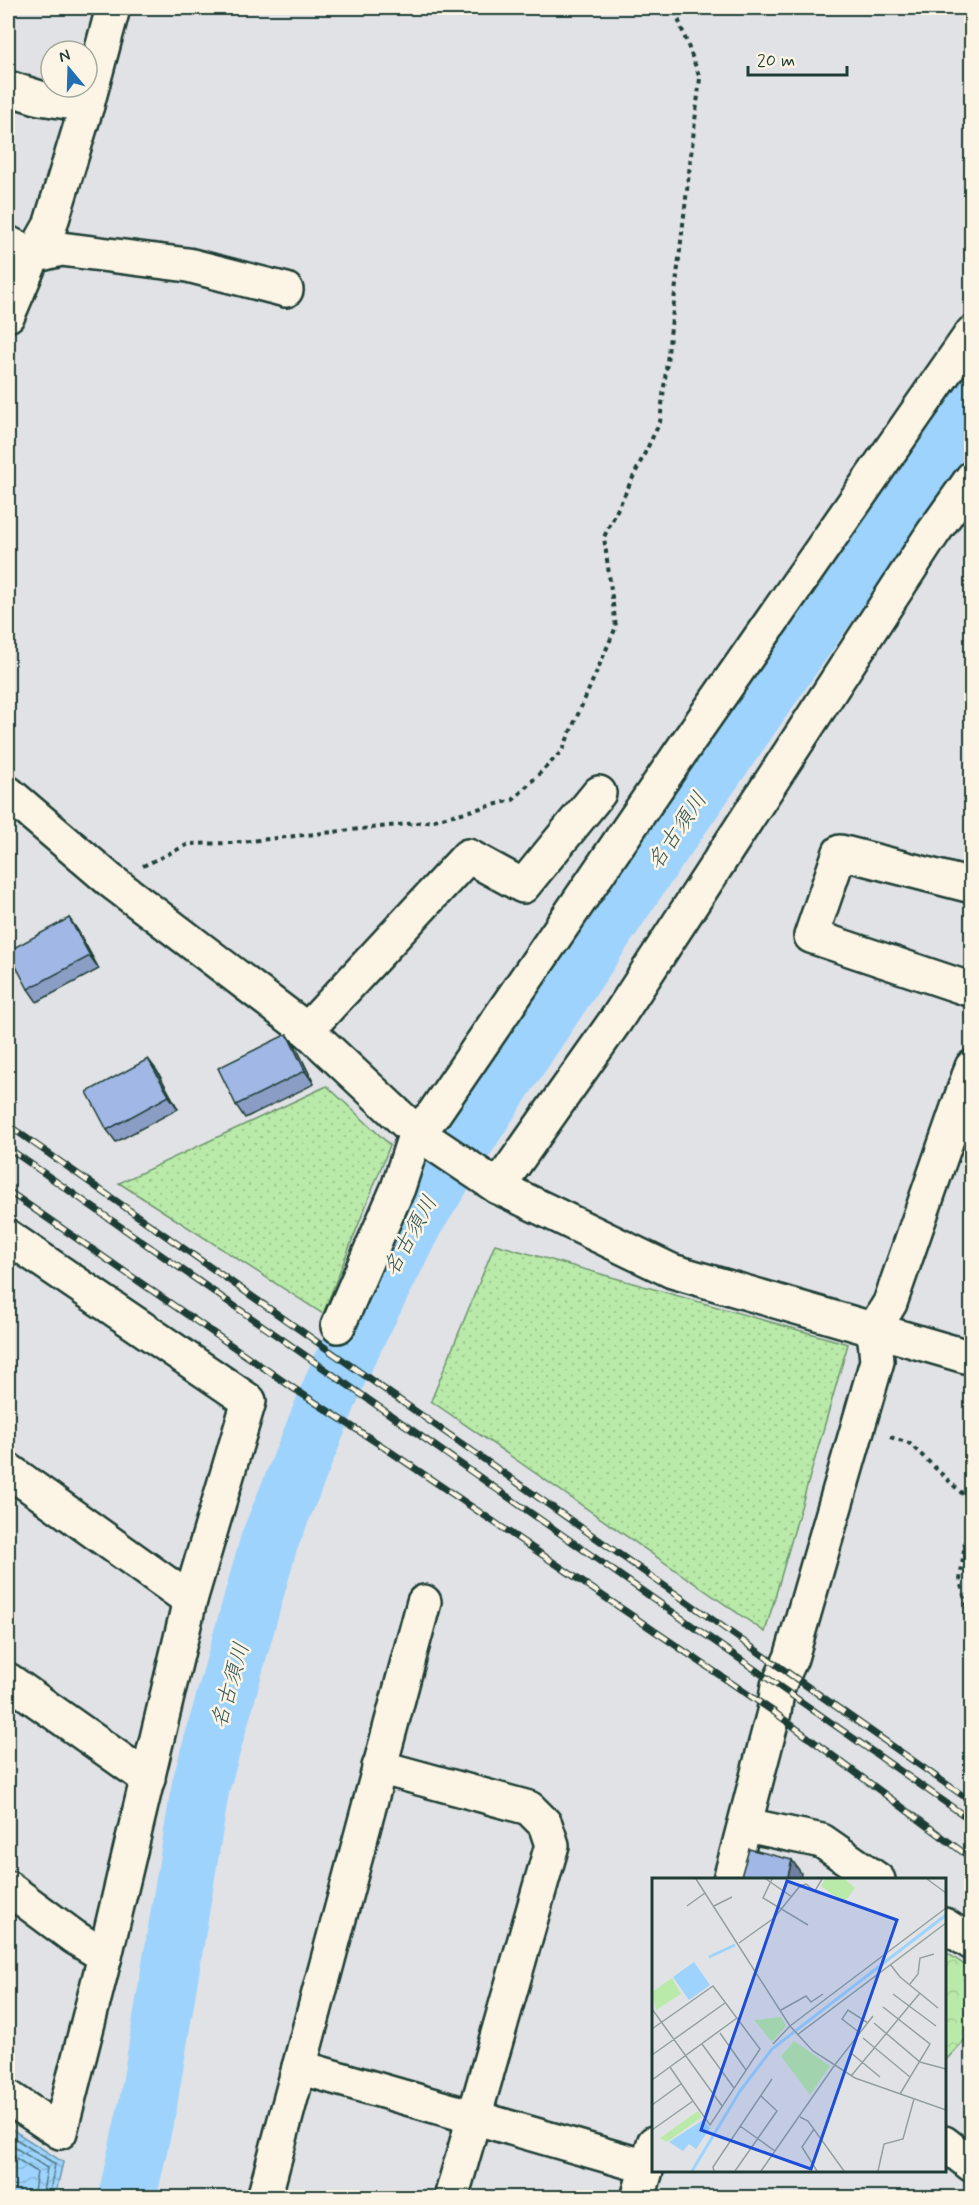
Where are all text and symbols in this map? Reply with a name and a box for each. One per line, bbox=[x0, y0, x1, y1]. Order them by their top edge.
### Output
north arrow bbox=[39, 39, 99, 99]
scale bar bbox=[748, 39, 847, 77]
text: N bbox=[56, 45, 73, 68]
text: 20 m bbox=[757, 49, 795, 73]
water label: 名古須川 bbox=[641, 787, 714, 875]
water label: 名古須川 bbox=[377, 1191, 444, 1281]
water label: 名古須川 bbox=[205, 1639, 257, 1732]
inset map bbox=[652, 1878, 946, 2172]

